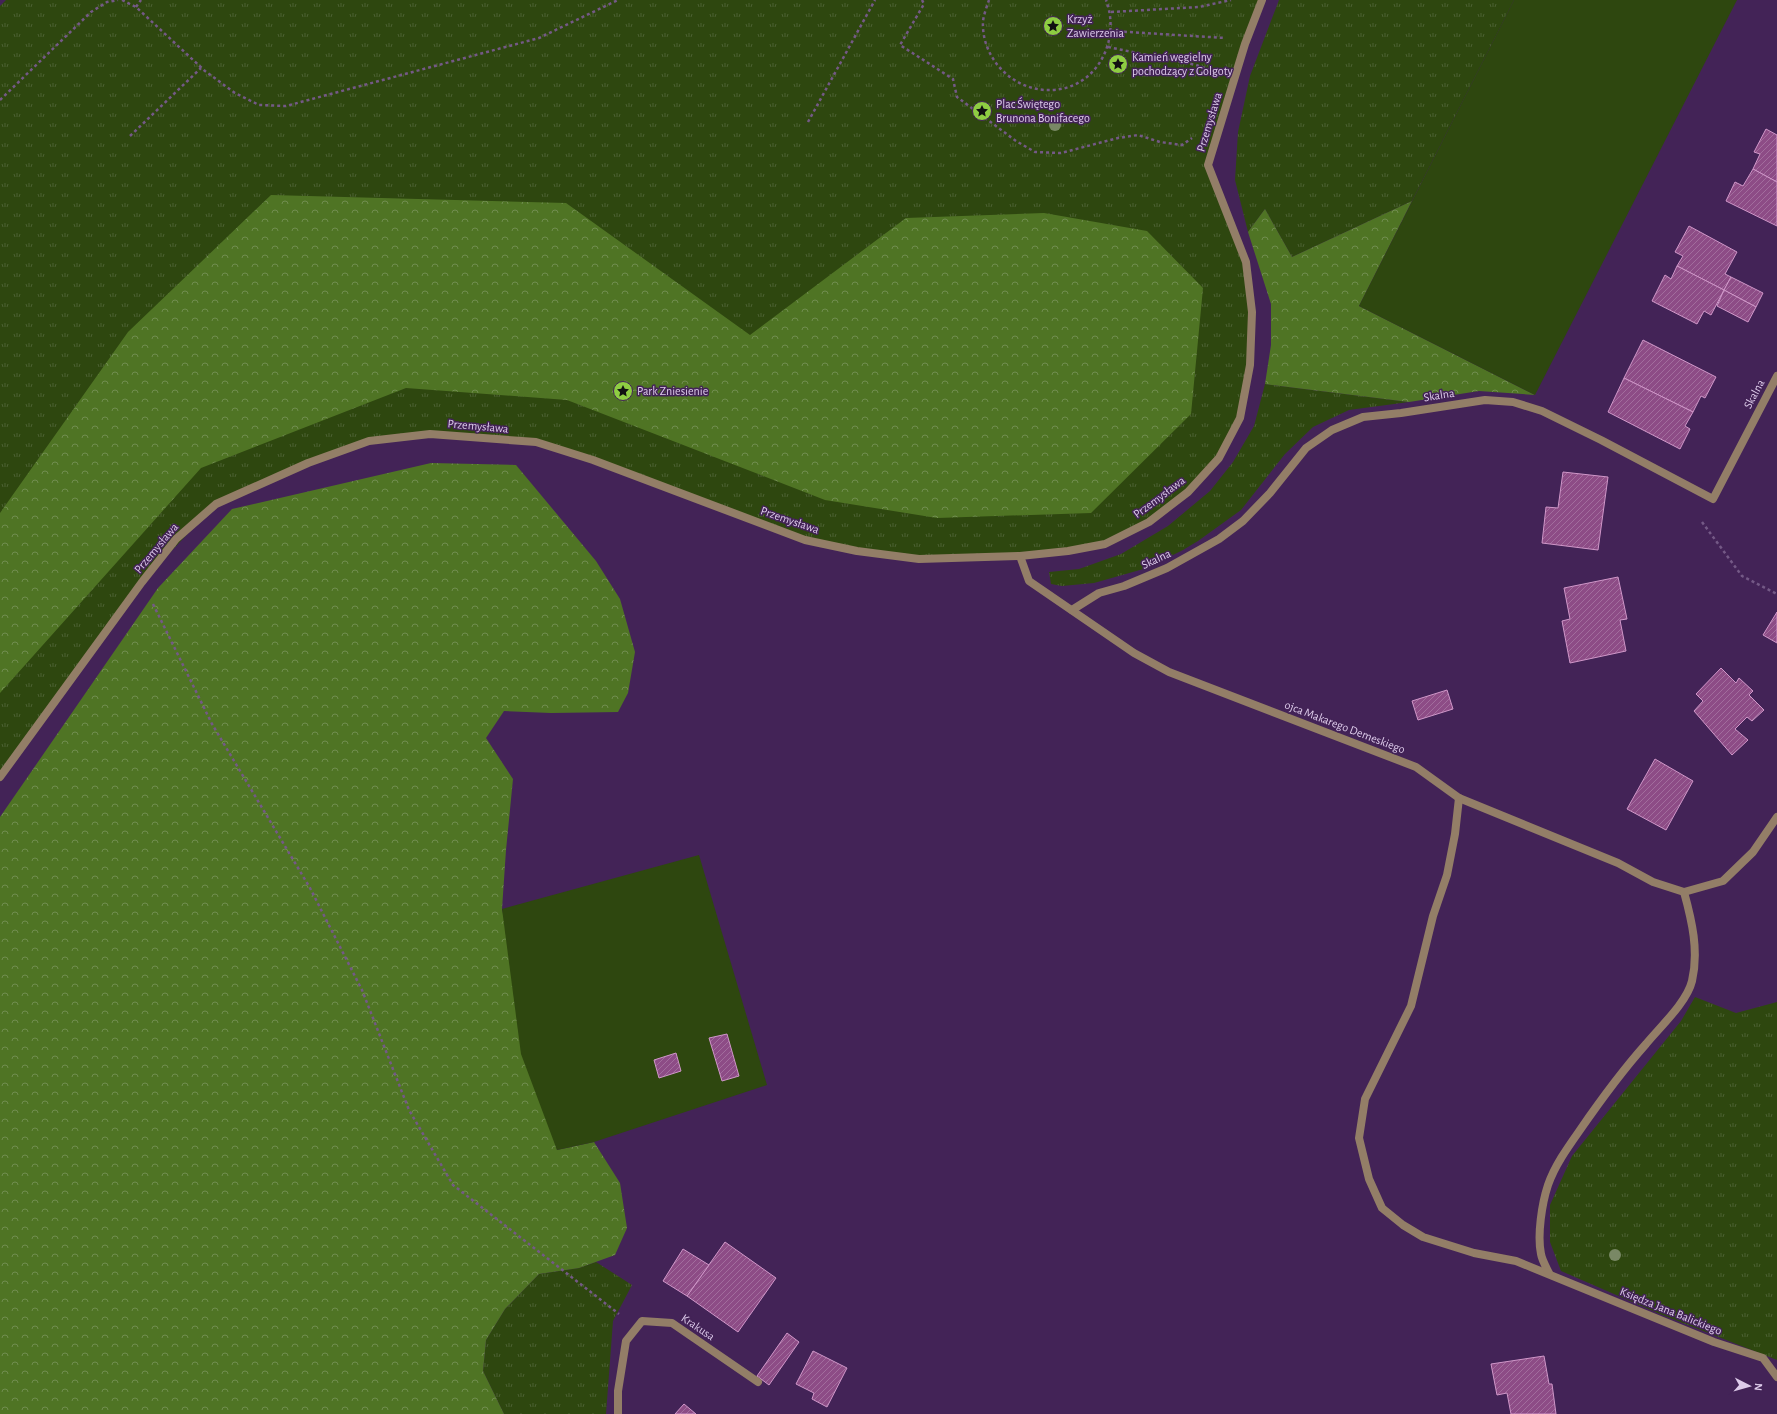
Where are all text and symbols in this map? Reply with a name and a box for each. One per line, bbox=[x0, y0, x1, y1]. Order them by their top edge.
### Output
place label: Krzyż Zawierzenia bbox=[1067, 13, 1125, 39]
place icon: Krzyż Zawierzenia bbox=[1042, 15, 1064, 37]
place label: Kamień węgielny pochodzący z Golgoty bbox=[1132, 51, 1233, 78]
place icon: Kamień węgielny pochodzący z Golgoty bbox=[1107, 53, 1129, 75]
street label: Przemysława bbox=[1194, 91, 1225, 153]
place label: Plac Świętego Brunona Bonifacego bbox=[996, 96, 1090, 124]
place icon: Plac Świętego Brunona Bonifacego bbox=[971, 100, 993, 122]
street label: Skalna bbox=[1741, 377, 1767, 411]
place icon: Park Zniesienie bbox=[612, 380, 634, 402]
place label: Park Zniesienie bbox=[637, 385, 708, 397]
street label: Skalna bbox=[1423, 387, 1456, 403]
street label: Przemysława bbox=[447, 417, 509, 436]
street label: Przemysława bbox=[1131, 474, 1188, 521]
street label: Przemysława bbox=[759, 504, 821, 537]
street label: Przemysława bbox=[132, 520, 181, 576]
street label: Skalna bbox=[1139, 547, 1173, 571]
street label: ojca Makarego Demeskiego bbox=[1283, 698, 1407, 757]
street label: Księdza Jana Balickiego bbox=[1618, 1285, 1724, 1337]
street label: Krakusa bbox=[679, 1312, 717, 1343]
north arrow bbox=[1729, 1366, 1769, 1406]
text: N bbox=[1753, 1383, 1764, 1391]

